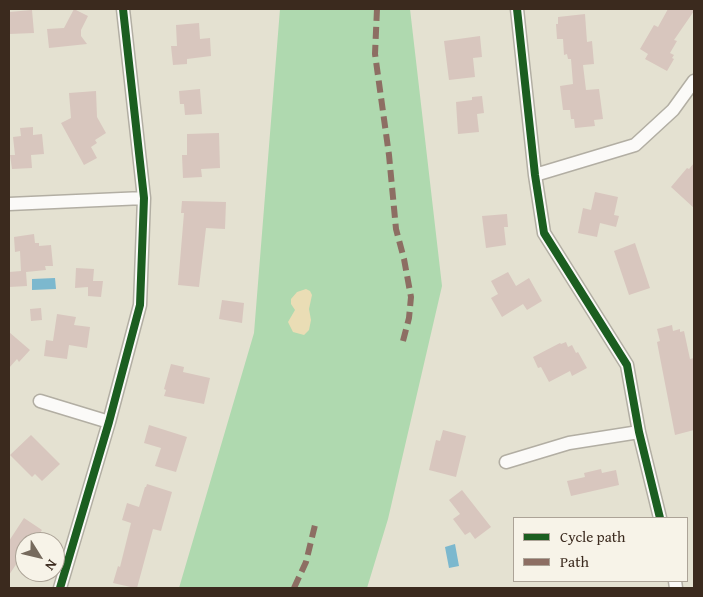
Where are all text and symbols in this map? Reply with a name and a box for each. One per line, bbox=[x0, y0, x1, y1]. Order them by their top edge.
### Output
legend bbox=[513, 517, 688, 582]
text: Cycle path bbox=[560, 526, 626, 547]
north arrow bbox=[15, 532, 65, 582]
text: Path bbox=[560, 551, 589, 572]
text: N bbox=[40, 556, 62, 575]

